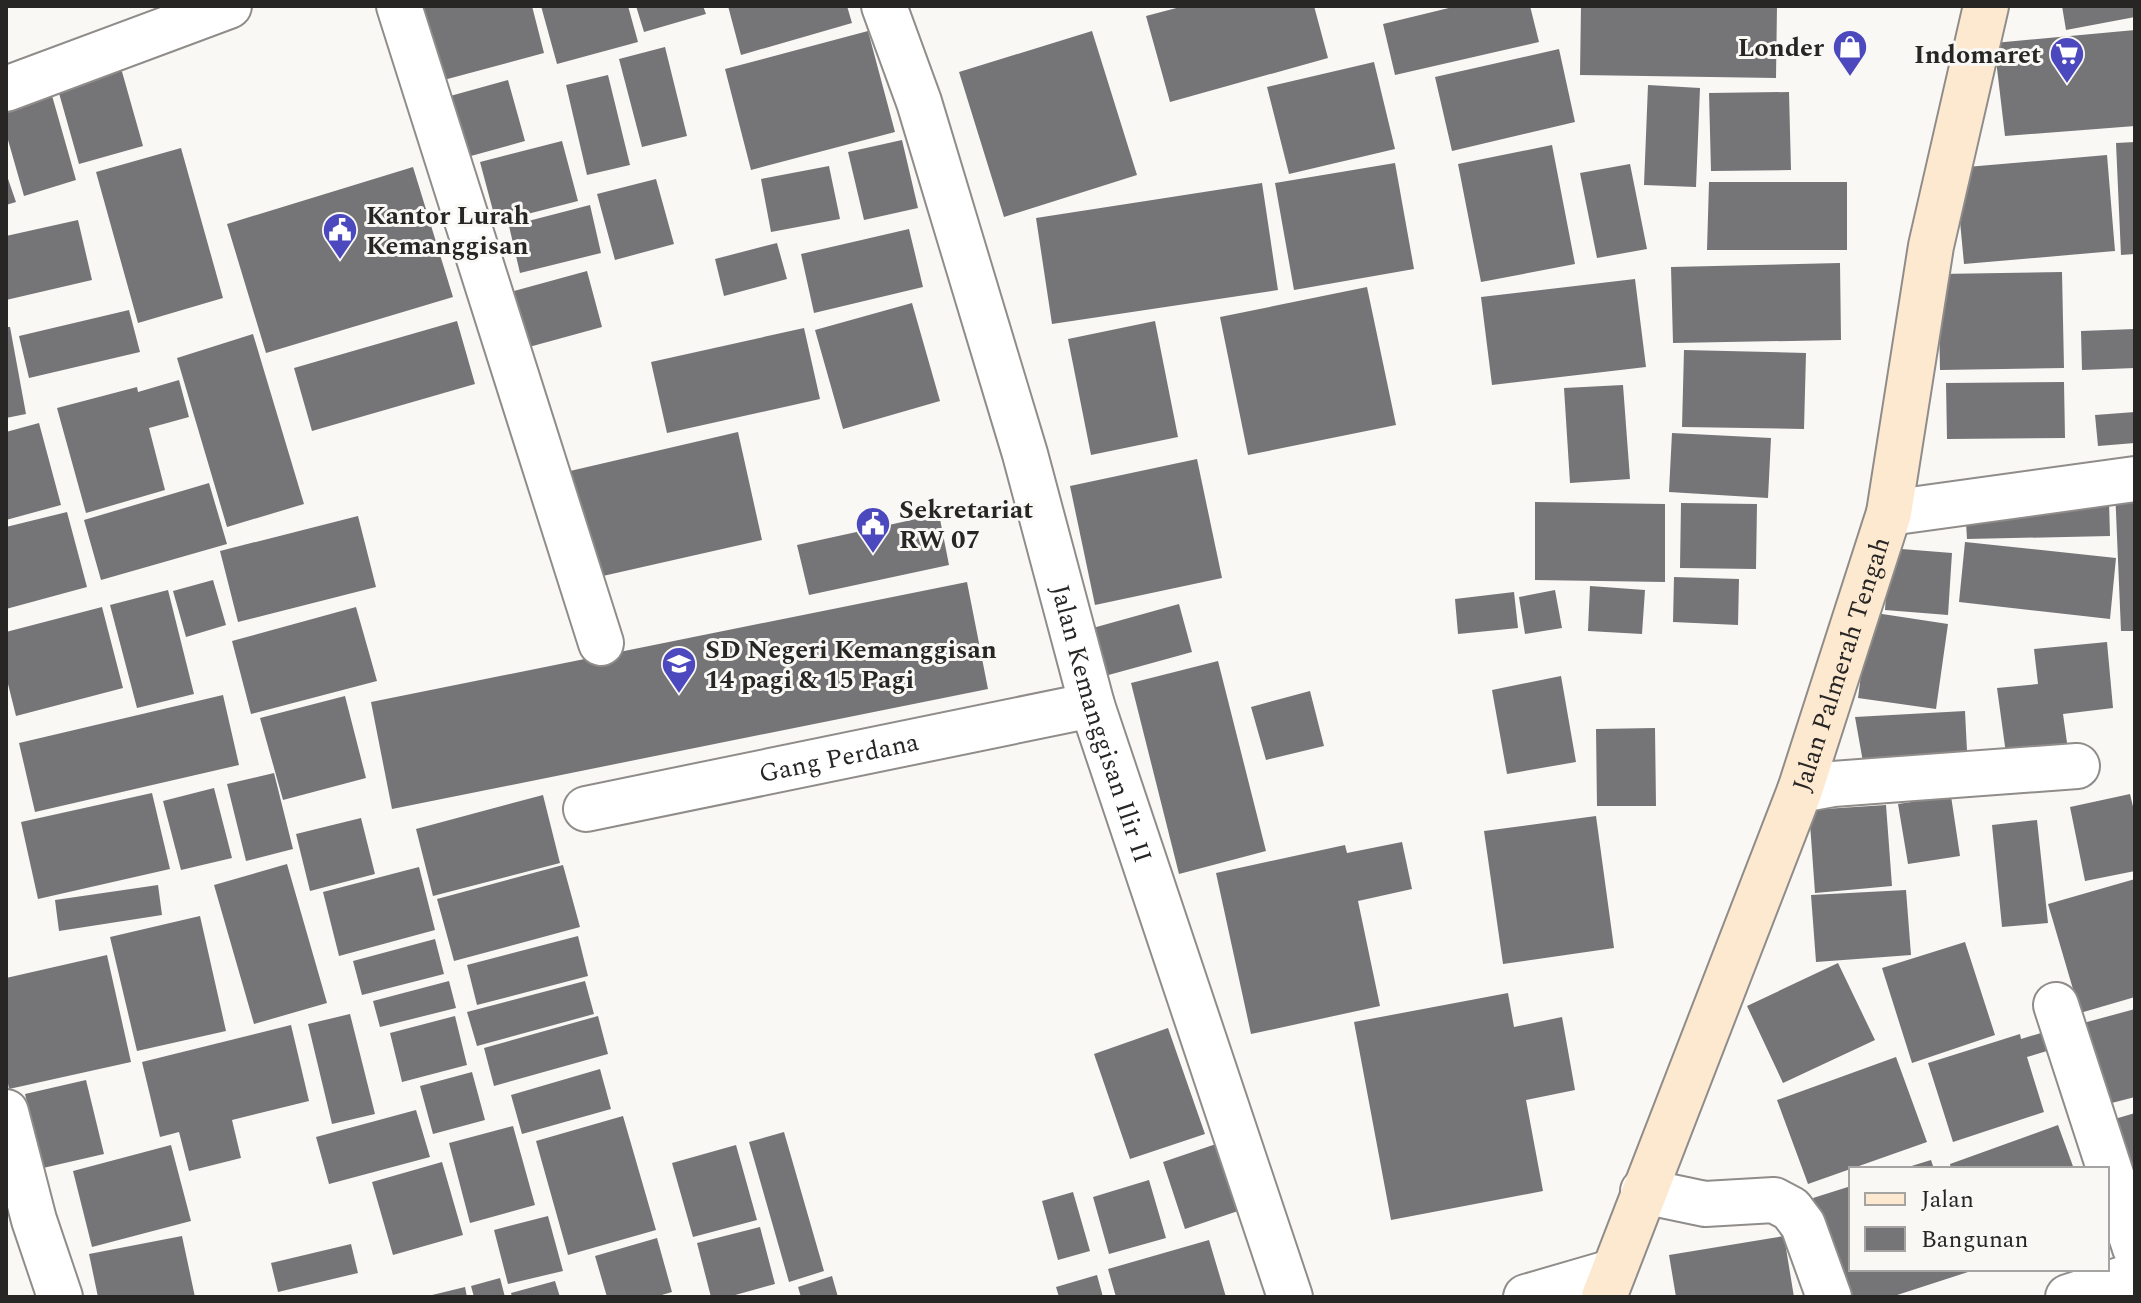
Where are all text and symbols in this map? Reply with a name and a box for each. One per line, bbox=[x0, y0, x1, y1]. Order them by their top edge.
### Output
place label: Londer bbox=[1738, 28, 1825, 68]
shop icon: Londer bbox=[1831, 28, 1869, 78]
place label: Indomaret bbox=[1914, 35, 2041, 75]
supermarket icon: Indomaret bbox=[2048, 35, 2086, 85]
place label: Kantor Lurah Kemanggisan bbox=[366, 196, 530, 266]
public building icon: Kantor Lurah Kemanggisan bbox=[321, 211, 359, 261]
place label: Sekretariat RW 07 bbox=[899, 490, 1033, 560]
public building icon: Sekretariat RW 07 bbox=[854, 505, 892, 555]
street label: Jalan Palmerah Tengah bbox=[1782, 532, 1901, 797]
street label: Jalan Kemanggisan Ilir II bbox=[1040, 580, 1162, 868]
place label: SD Negeri Kemanggisan 14 pagi & 15 Pagi bbox=[705, 630, 997, 700]
school or university icon: SD Negeri Kemanggisan 14 pagi & 15 Pagi bbox=[660, 645, 698, 695]
street label: Gang Perdana bbox=[755, 722, 923, 794]
legend bbox=[1849, 1167, 2109, 1271]
text: Jalan bbox=[1921, 1182, 1974, 1218]
text: Bangunan bbox=[1921, 1222, 2029, 1258]

